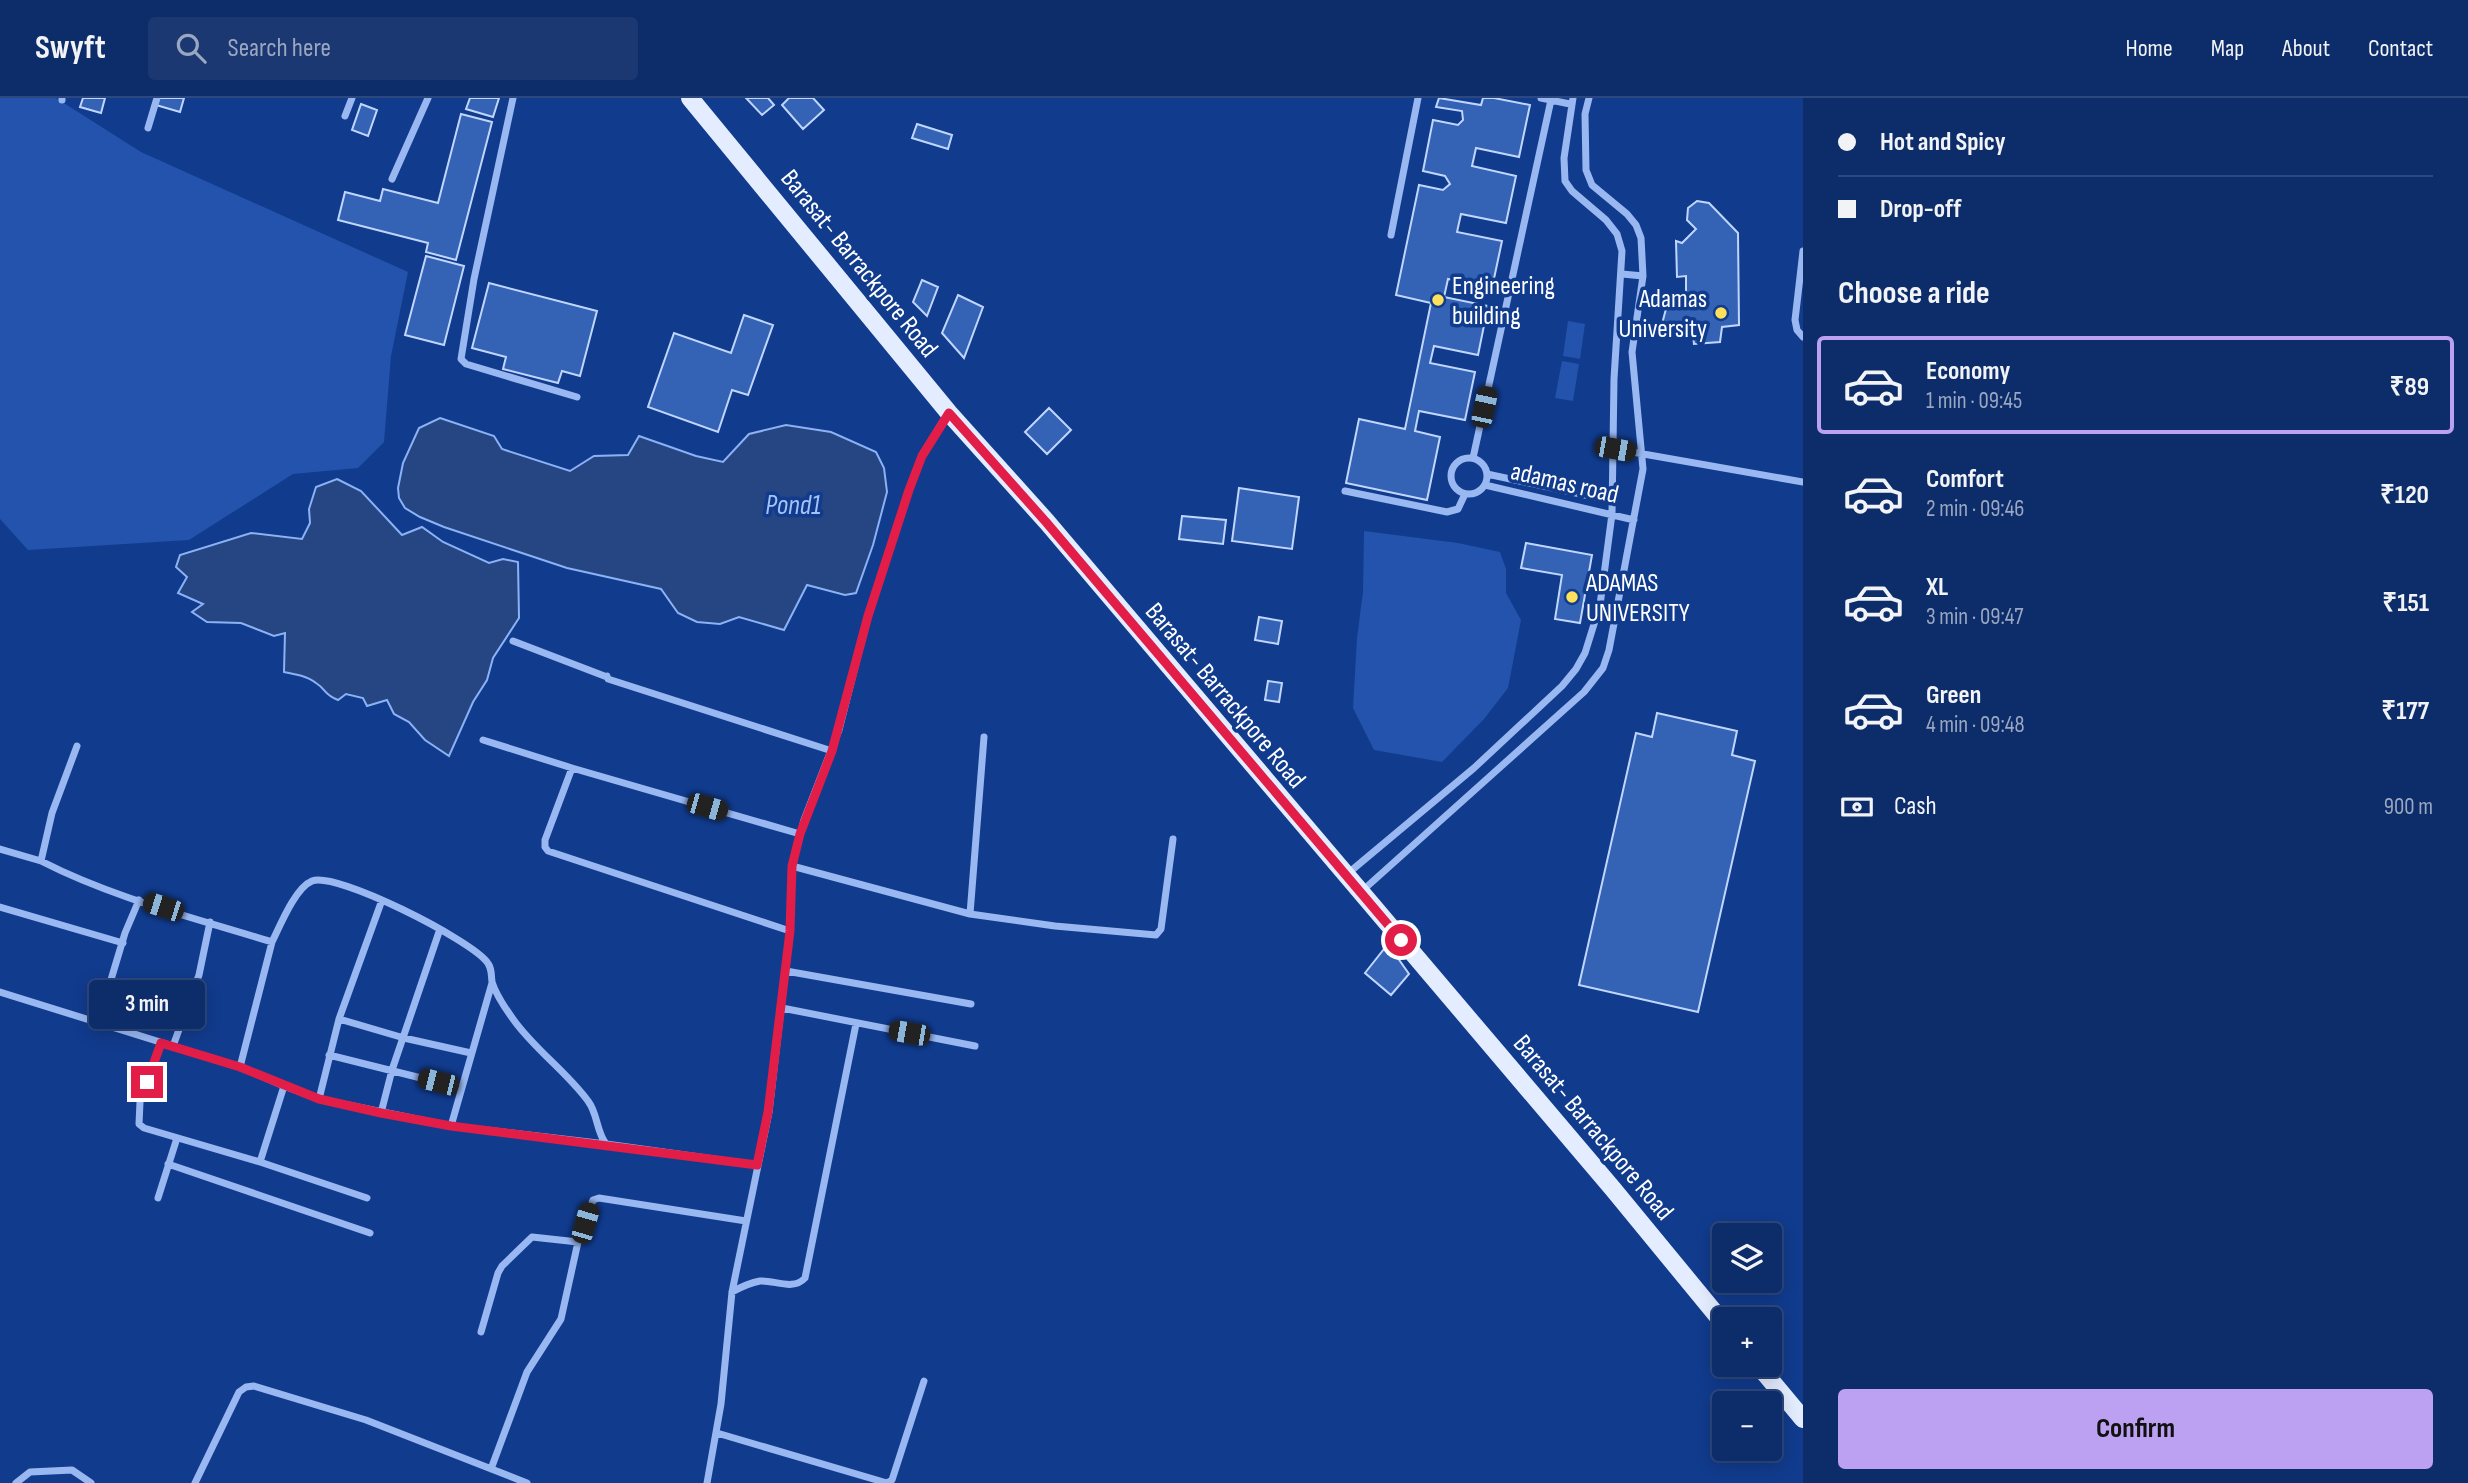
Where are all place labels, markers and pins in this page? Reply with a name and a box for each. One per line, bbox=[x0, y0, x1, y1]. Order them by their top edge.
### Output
place label: Engineering building bbox=[1452, 271, 1555, 332]
place label: Adamas University bbox=[1619, 284, 1707, 345]
marker: Engineering building bbox=[1430, 292, 1446, 308]
marker: Adamas University bbox=[1713, 305, 1729, 321]
place label: ADAMAS UNIVERSITY bbox=[1585, 568, 1690, 629]
marker: ADAMAS UNIVERSITY bbox=[1564, 589, 1580, 605]

